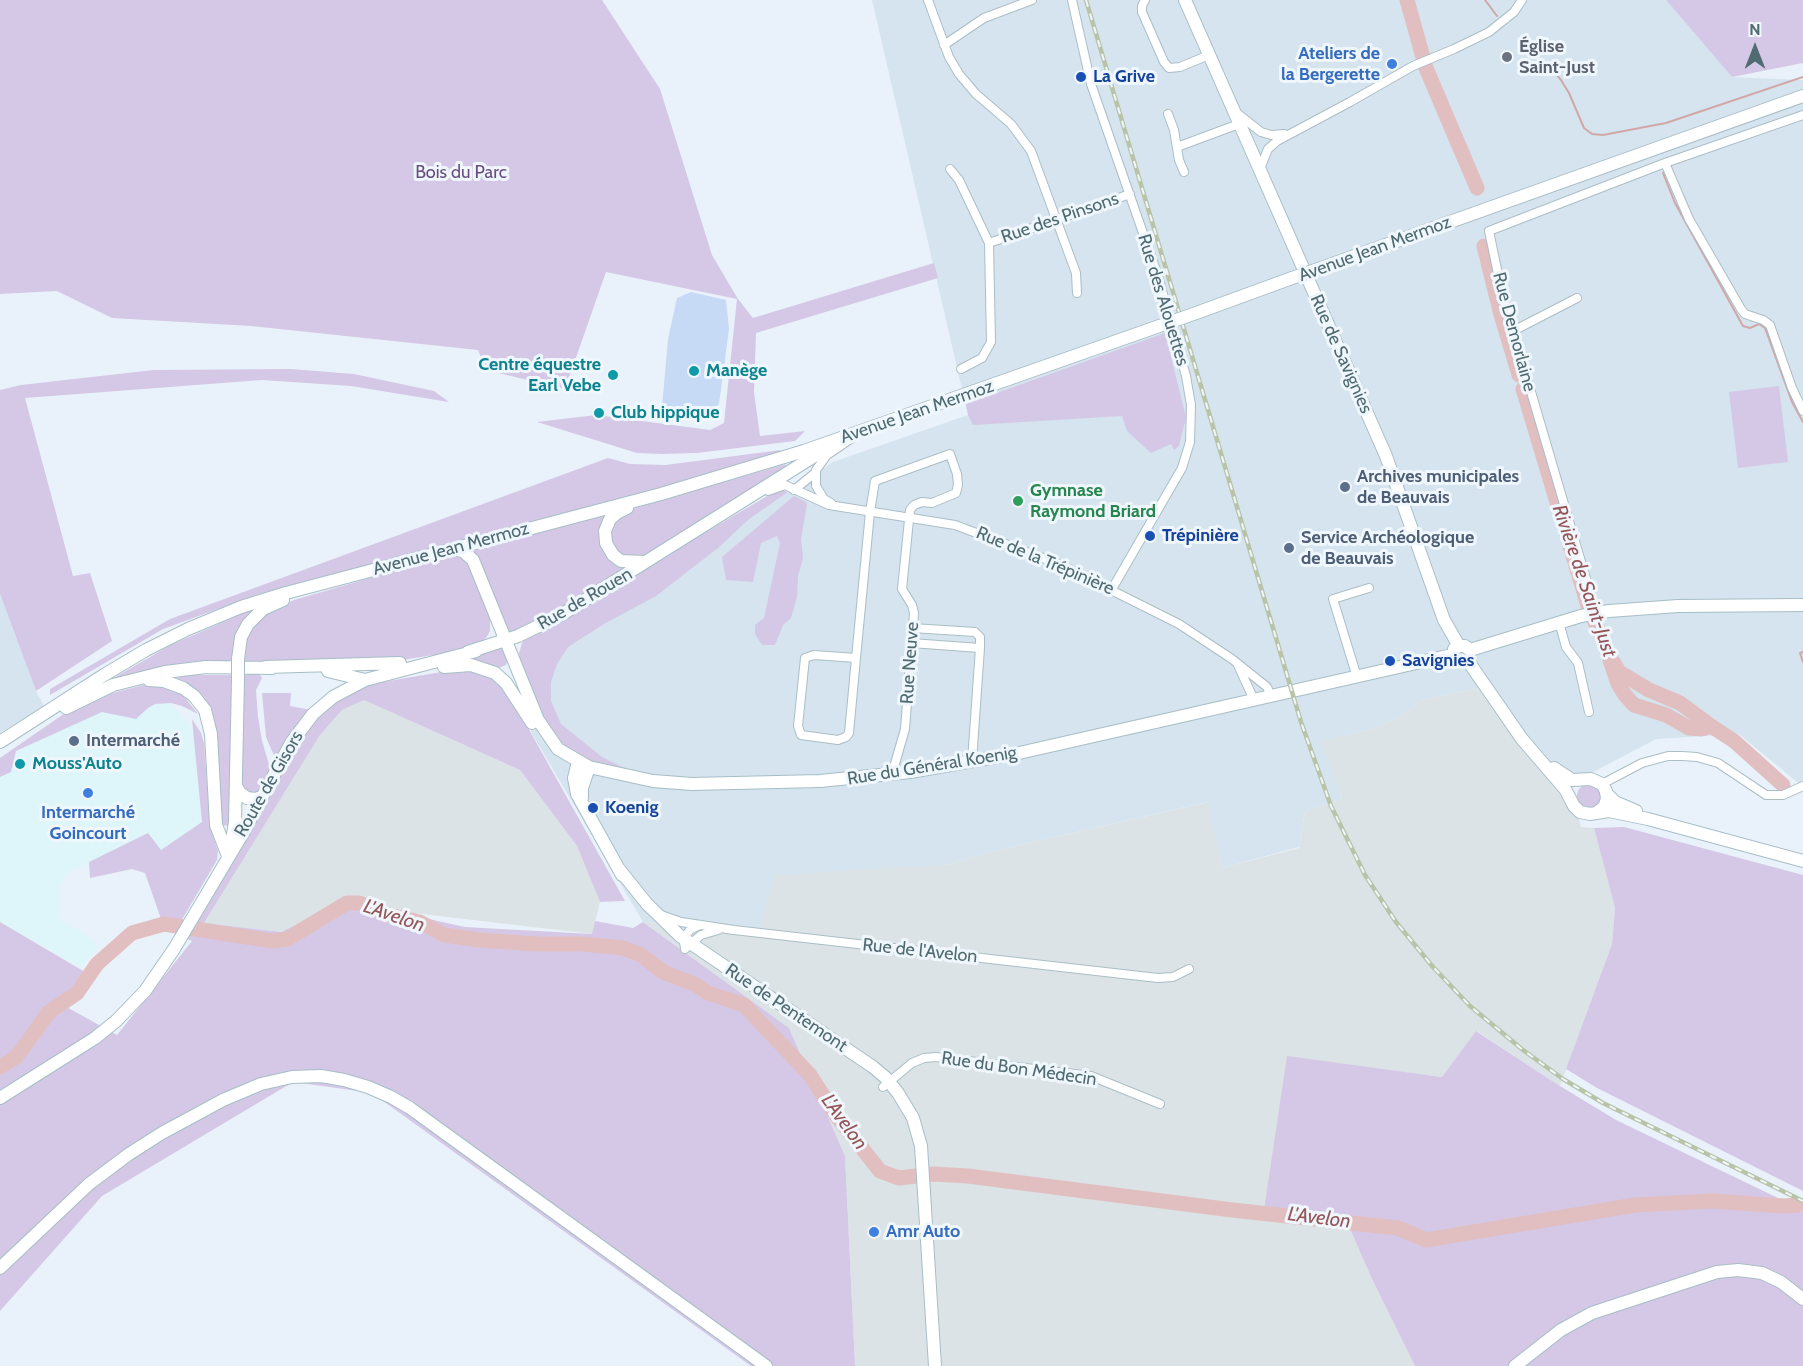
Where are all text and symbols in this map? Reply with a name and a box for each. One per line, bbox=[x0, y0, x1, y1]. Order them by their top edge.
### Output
north arrow bbox=[1725, 18, 1785, 78]
text: N bbox=[1749, 20, 1761, 39]
place label: Église Saint-Just bbox=[1519, 36, 1595, 78]
place label: Ateliers de la Bergerette bbox=[1281, 43, 1380, 86]
marker: Église Saint-Just bbox=[1500, 50, 1514, 64]
marker: Ateliers de la Bergerette bbox=[1385, 57, 1399, 71]
place label: La Grive bbox=[1093, 66, 1155, 88]
marker: La Grive bbox=[1074, 70, 1088, 84]
park label: Bois du Parc bbox=[415, 162, 507, 184]
street label: Rue des Pinsons bbox=[998, 188, 1122, 248]
street label: Avenue Jean Mermoz bbox=[1296, 211, 1454, 287]
street label: Rue des Alouettes bbox=[1133, 232, 1193, 368]
street label: Rue Demorlaine bbox=[1488, 270, 1540, 394]
street label: Rue de Savignies bbox=[1305, 291, 1377, 417]
place label: Centre équestre Earl Vebe bbox=[478, 354, 601, 397]
place label: Manège bbox=[706, 360, 767, 382]
marker: Manège bbox=[687, 364, 701, 378]
marker: Centre équestre Earl Vebe bbox=[606, 368, 620, 382]
street label: Avenue Jean Mermoz bbox=[838, 376, 996, 448]
place label: Club hippique bbox=[611, 402, 720, 424]
marker: Club hippique bbox=[592, 406, 606, 420]
place label: Archives municipales de Beauvais bbox=[1357, 466, 1519, 508]
place label: Gymnase Raymond Briard bbox=[1030, 480, 1156, 522]
marker: Archives municipales de Beauvais bbox=[1338, 480, 1352, 494]
marker: Gymnase Raymond Briard bbox=[1011, 494, 1025, 508]
water label: Rivière de Saint-Just bbox=[1547, 502, 1621, 660]
street label: Avenue Jean Mermoz bbox=[371, 518, 531, 580]
street label: Rue de la Trépinière bbox=[973, 522, 1117, 600]
place label: Trépinière bbox=[1162, 525, 1239, 547]
place label: Service Archéologique de Beauvais bbox=[1301, 527, 1474, 570]
marker: Trépinière bbox=[1143, 529, 1157, 543]
marker: Service Archéologique de Beauvais bbox=[1282, 541, 1296, 555]
street label: Rue de Rouen bbox=[534, 563, 636, 635]
street label: Rue Neuve bbox=[896, 621, 924, 705]
place label: Savignies bbox=[1402, 650, 1474, 672]
marker: Savignies bbox=[1383, 654, 1397, 668]
street label: Route de Gisors bbox=[230, 727, 308, 841]
place label: Intermarché bbox=[86, 730, 180, 752]
marker: Intermarché bbox=[67, 734, 81, 748]
street label: Rue du Général Koenig bbox=[846, 742, 1018, 790]
place label: Mouss'Auto bbox=[32, 753, 122, 775]
marker: Mouss'Auto bbox=[13, 757, 27, 771]
marker: Intermarché Goincourt bbox=[81, 786, 95, 800]
place label: Koenig bbox=[605, 797, 658, 819]
marker: Koenig bbox=[586, 801, 600, 815]
place label: Intermarché Goincourt bbox=[41, 802, 135, 844]
water label: L'Avelon bbox=[360, 894, 428, 938]
street label: Rue de l'Avelon bbox=[861, 934, 979, 968]
street label: Rue de Pentemont bbox=[721, 959, 851, 1057]
street label: Rue du Bon Médecin bbox=[940, 1047, 1098, 1091]
water label: L'Avelon bbox=[816, 1089, 872, 1155]
water label: L'Avelon bbox=[1286, 1202, 1352, 1234]
place label: Amr Auto bbox=[886, 1221, 960, 1243]
marker: Amr Auto bbox=[867, 1225, 881, 1239]

